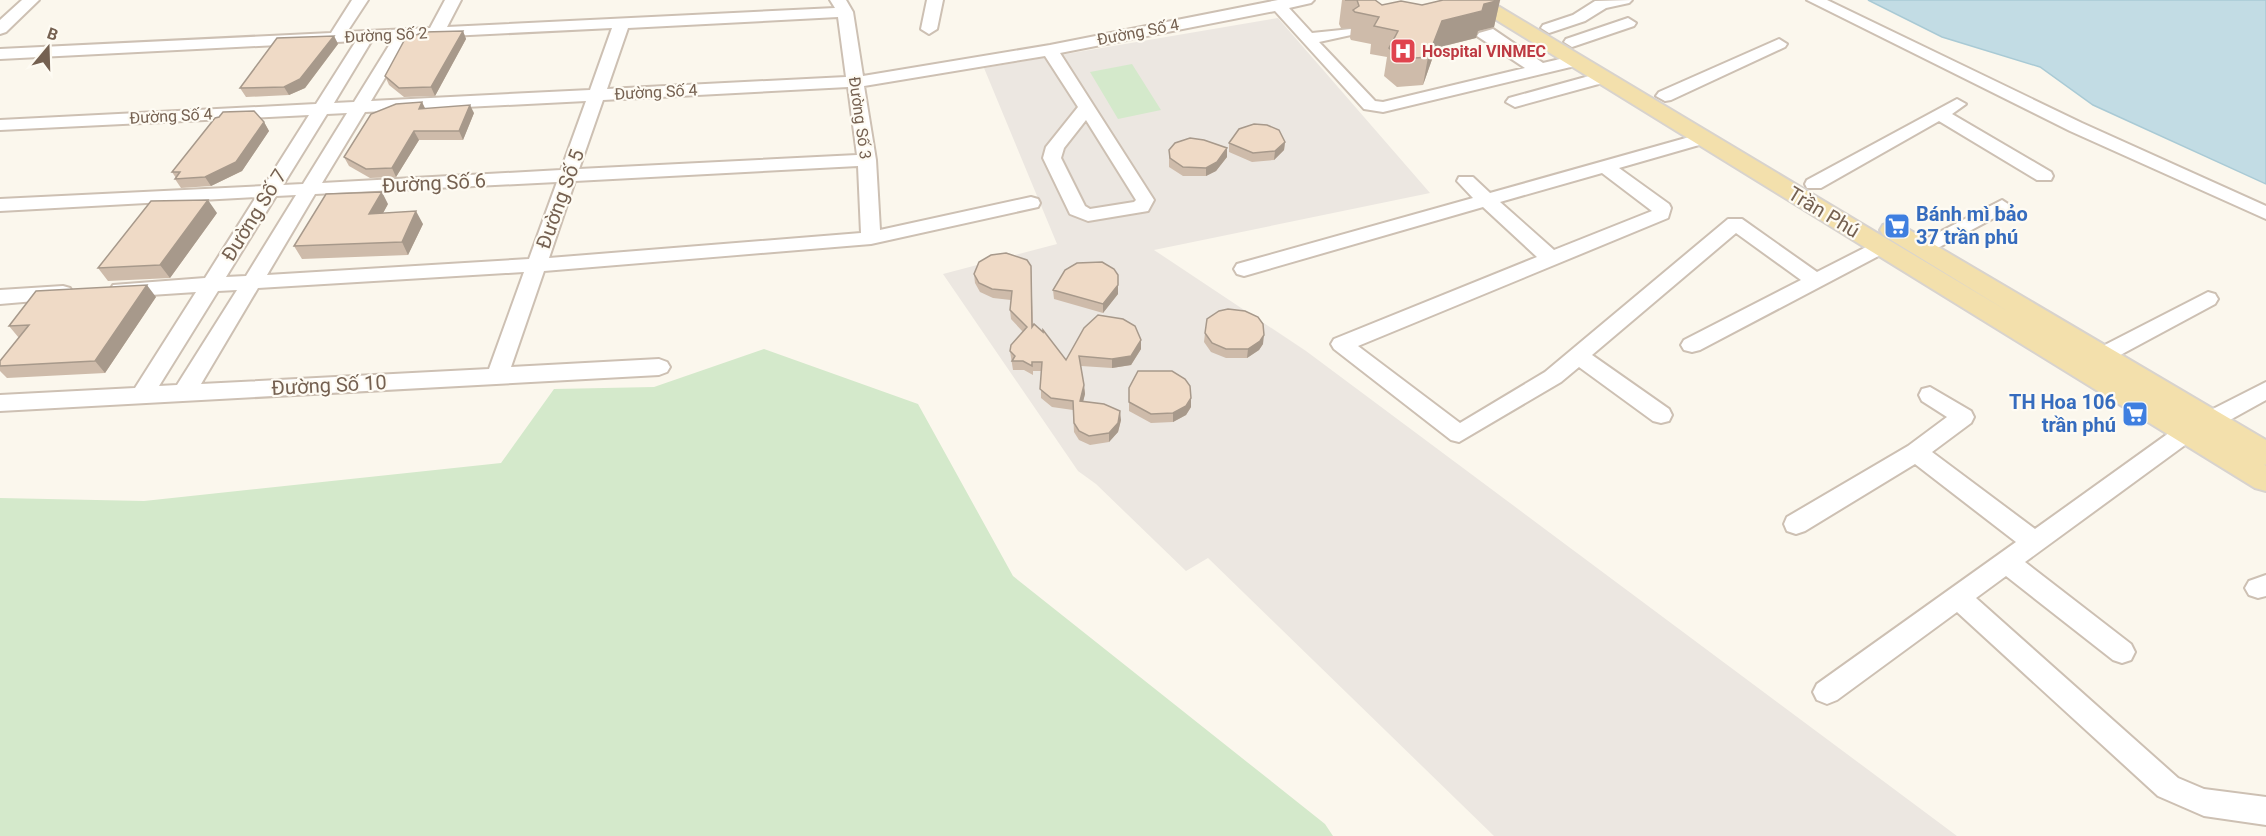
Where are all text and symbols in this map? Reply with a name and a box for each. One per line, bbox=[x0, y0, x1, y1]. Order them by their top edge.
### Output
street label: Đường Số 4 bbox=[1095, 15, 1181, 49]
north arrow bbox=[18, 18, 78, 78]
street label: Đường Số 2 bbox=[344, 23, 428, 47]
text: B bbox=[45, 24, 61, 45]
hospital icon: Hospital VINMEC bbox=[1388, 36, 1418, 66]
place label: Hospital VINMEC bbox=[1422, 42, 1546, 61]
street label: Đường Số 3 bbox=[845, 76, 875, 160]
street label: Đường Số 4 bbox=[614, 80, 698, 104]
street label: Đường Số 4 bbox=[129, 104, 213, 128]
street label: Đường Số 5 bbox=[531, 146, 589, 252]
street label: Đường Số 7 bbox=[216, 165, 292, 265]
street label: Đường Số 6 bbox=[381, 168, 487, 198]
street label: Trần Phú bbox=[1784, 181, 1864, 243]
place label: Bánh mì bảo 37 trần phú bbox=[1916, 202, 2028, 249]
supermarket icon: Bánh mì bảo 37 trần phú bbox=[1882, 211, 1912, 241]
street label: Đường Số 10 bbox=[271, 370, 387, 400]
place label: TH Hoa 106 trần phú bbox=[2009, 390, 2116, 437]
supermarket icon: TH Hoa 106 trần phú bbox=[2120, 399, 2150, 429]

